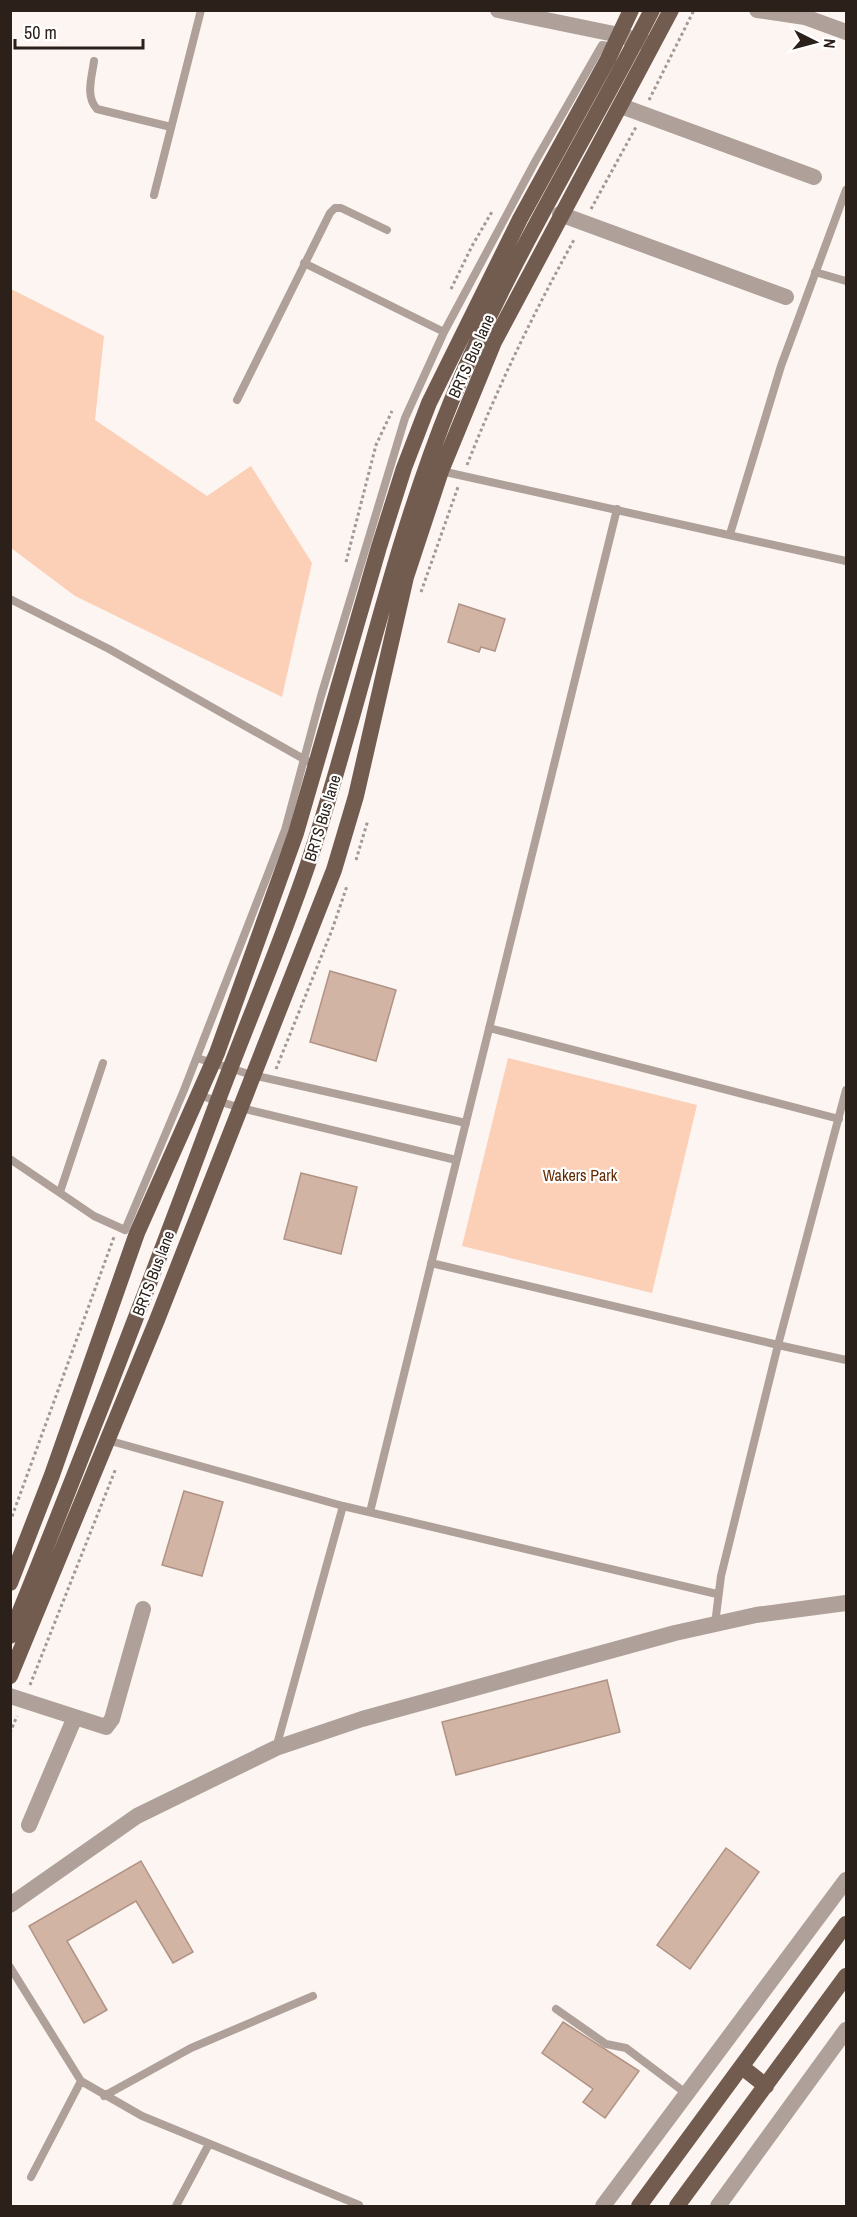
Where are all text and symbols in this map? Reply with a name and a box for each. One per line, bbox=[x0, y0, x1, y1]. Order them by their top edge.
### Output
scale bar bbox=[15, 12, 142, 50]
north arrow bbox=[785, 12, 845, 72]
text: 50 m bbox=[24, 20, 57, 45]
text: N bbox=[818, 38, 841, 49]
street label: BRTS Bus lane bbox=[443, 311, 499, 401]
street label: BRTS Bus lane bbox=[298, 772, 346, 864]
park label: Wakers Park bbox=[543, 1164, 618, 1186]
street label: BRTS Bus lane bbox=[127, 1227, 179, 1319]

